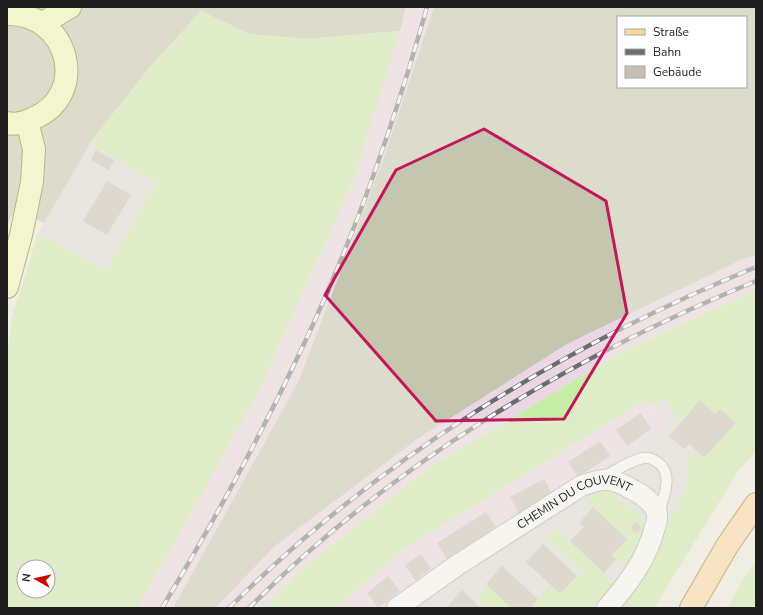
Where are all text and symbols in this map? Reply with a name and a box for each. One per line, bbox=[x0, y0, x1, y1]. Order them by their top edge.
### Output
legend bbox=[617, 16, 747, 88]
text: Straße bbox=[653, 24, 689, 40]
text: Bahn bbox=[653, 44, 681, 60]
text: Gebäude bbox=[653, 64, 702, 80]
street label: CHEMIN DU COUVENT bbox=[514, 472, 635, 533]
north arrow bbox=[16, 559, 56, 599]
text: N bbox=[19, 573, 35, 583]

